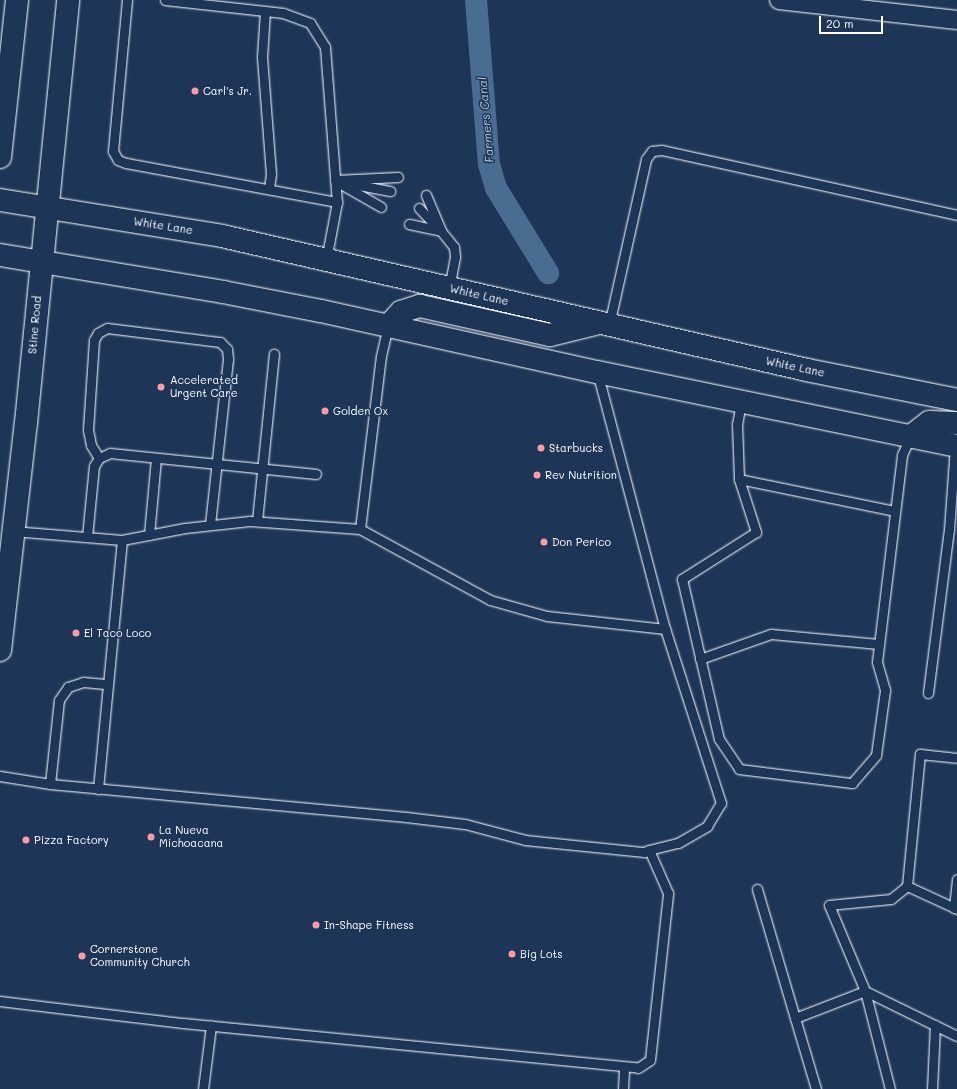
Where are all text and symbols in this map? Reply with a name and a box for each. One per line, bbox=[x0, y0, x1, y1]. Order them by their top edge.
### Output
scale bar bbox=[821, 8, 885, 34]
text: 20 m bbox=[826, 15, 854, 31]
water label: Farmers Canal bbox=[475, 76, 497, 164]
place label: Carl's Jr. bbox=[203, 84, 252, 98]
marker: Carl's Jr. bbox=[190, 86, 200, 96]
street label: White Lane bbox=[132, 215, 194, 237]
street label: White Lane bbox=[448, 282, 510, 308]
street label: Stine Road bbox=[26, 295, 44, 355]
street label: White Lane bbox=[764, 354, 826, 380]
place label: Accelerated Urgent Care bbox=[170, 374, 238, 400]
marker: Accelerated Urgent Care bbox=[155, 381, 167, 393]
place label: Golden Ox bbox=[333, 404, 388, 418]
marker: Golden Ox bbox=[320, 406, 330, 416]
place label: Starbucks bbox=[549, 441, 603, 455]
marker: Starbucks bbox=[536, 443, 546, 453]
place label: Rev Nutrition bbox=[545, 468, 617, 482]
marker: Rev Nutrition bbox=[532, 470, 542, 480]
place label: Don Perico bbox=[552, 535, 611, 549]
marker: Don Perico bbox=[539, 537, 549, 547]
place label: El Taco Loco bbox=[84, 626, 151, 640]
marker: El Taco Loco bbox=[71, 628, 81, 638]
place label: La Nueva Michoacana bbox=[159, 824, 223, 850]
marker: La Nueva Michoacana bbox=[146, 832, 156, 842]
place label: Pizza Factory bbox=[34, 833, 109, 847]
marker: Pizza Factory bbox=[21, 835, 31, 845]
place label: In-Shape Fitness bbox=[324, 918, 414, 932]
marker: In-Shape Fitness bbox=[311, 920, 321, 930]
place label: Cornerstone Community Church bbox=[90, 943, 190, 969]
place label: Big Lots bbox=[520, 947, 563, 961]
marker: Big Lots bbox=[507, 949, 517, 959]
marker: Cornerstone Community Church bbox=[77, 951, 87, 961]

